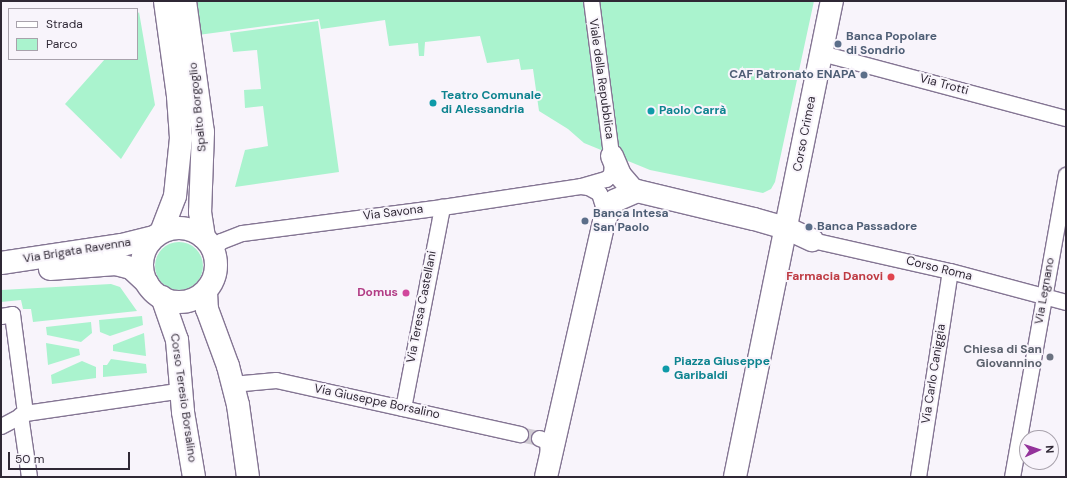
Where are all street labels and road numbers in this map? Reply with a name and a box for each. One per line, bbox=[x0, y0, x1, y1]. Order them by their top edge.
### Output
street label: Viale della Repubblica bbox=[585, 18, 617, 140]
street label: Spalto Borgoglio bbox=[186, 62, 210, 152]
street label: Via Trotti bbox=[918, 72, 970, 98]
street label: Corso Crimea bbox=[791, 95, 819, 173]
street label: Via Savona bbox=[362, 202, 424, 224]
street label: Via Brigata Ravenna bbox=[22, 235, 132, 267]
street label: Via Teresa Castellani bbox=[404, 250, 440, 364]
street label: Corso Roma bbox=[904, 254, 974, 284]
street label: Via Legnano bbox=[1032, 256, 1058, 326]
street label: Via Carlo Caniggia bbox=[919, 323, 949, 425]
street label: Corso Teresio Borsalino bbox=[167, 333, 199, 463]
street label: Via Giuseppe Borsalino bbox=[313, 382, 441, 422]

